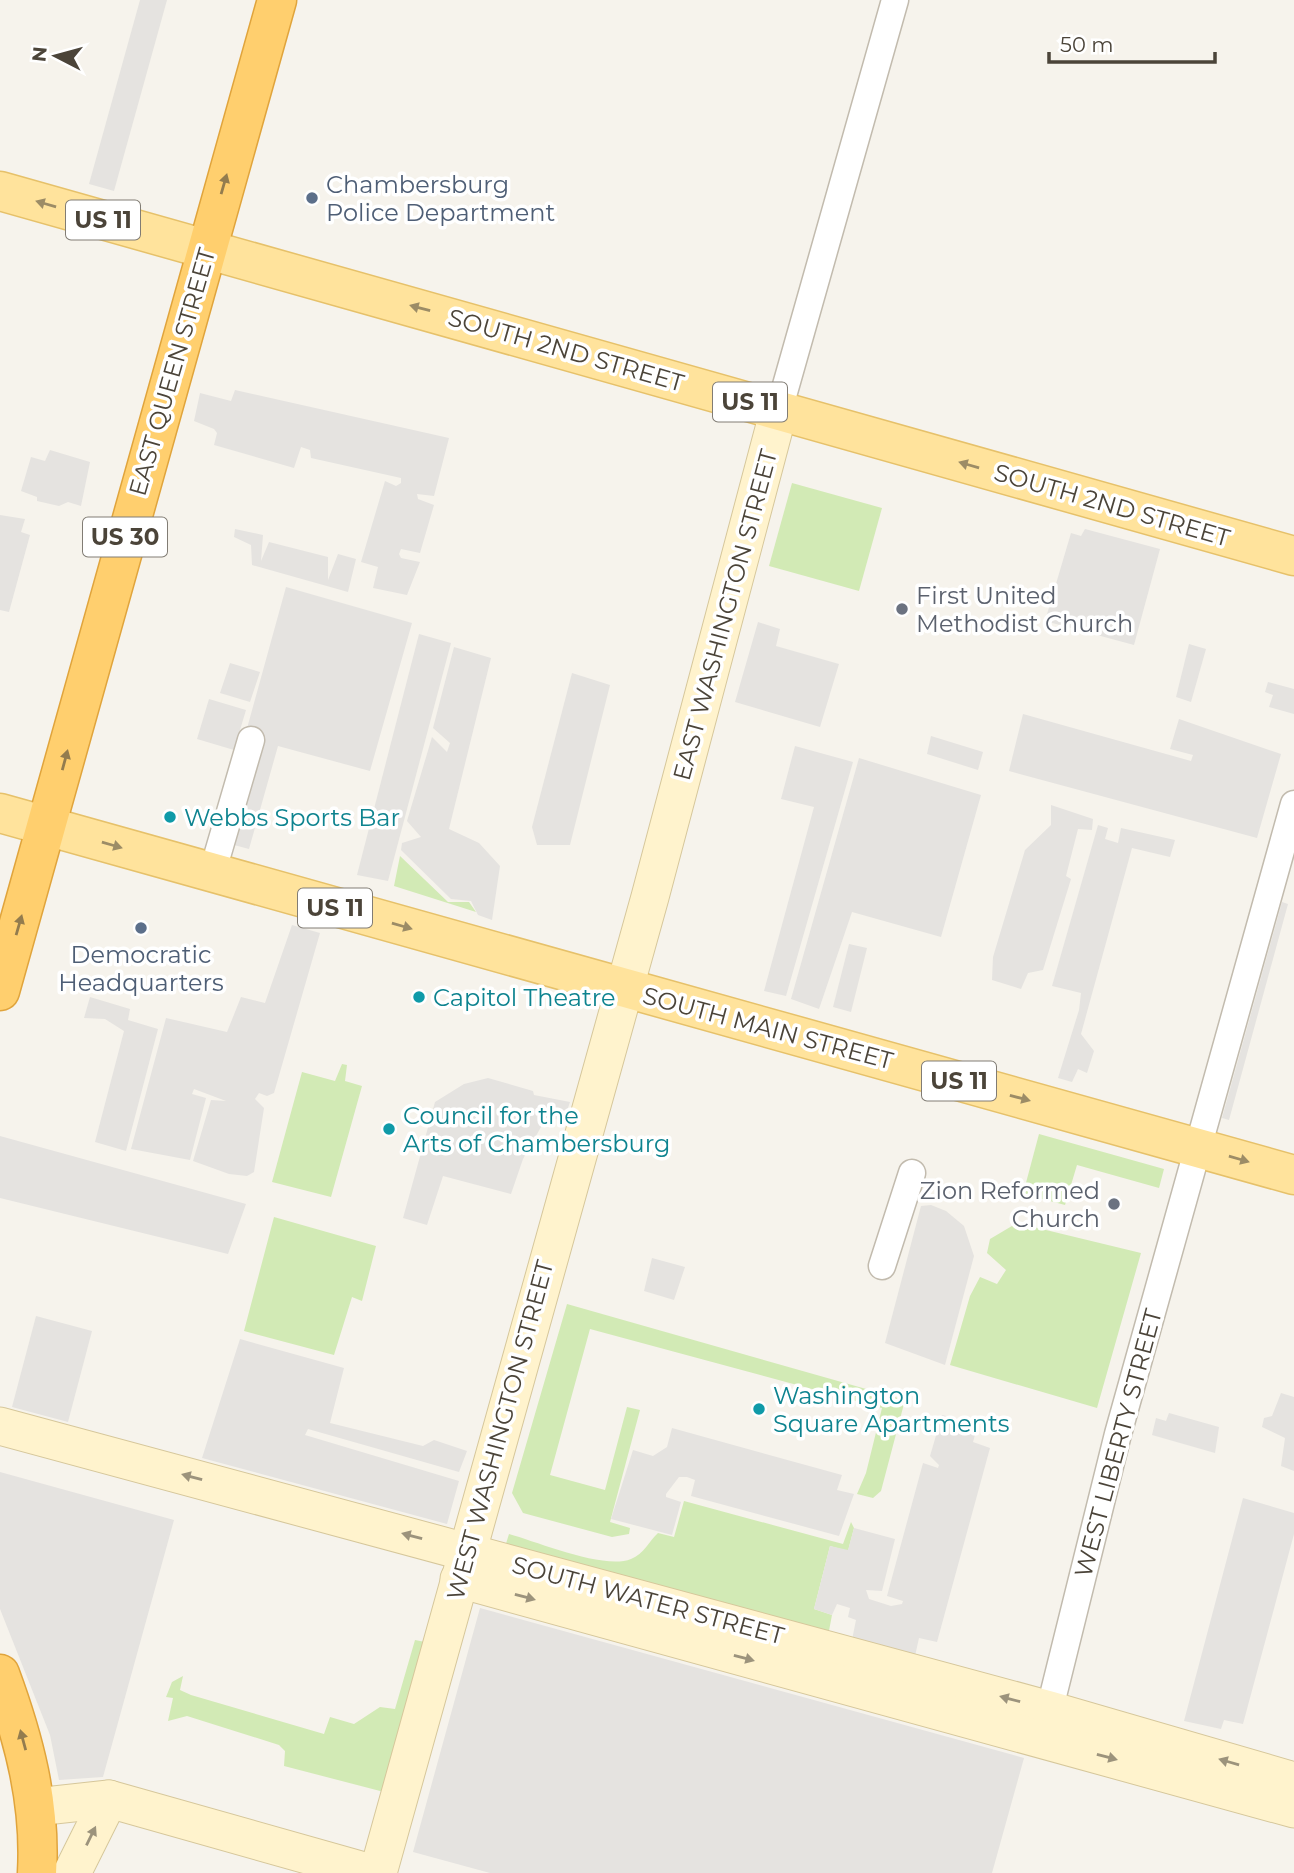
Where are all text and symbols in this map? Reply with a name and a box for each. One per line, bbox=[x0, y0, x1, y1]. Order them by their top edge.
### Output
north arrow bbox=[21, 21, 91, 91]
scale bar bbox=[1049, 21, 1215, 65]
text: 50 m bbox=[1060, 32, 1114, 57]
text: N bbox=[27, 45, 52, 63]
place label: Chambersburg Police Department bbox=[326, 170, 556, 227]
one-way arrow bbox=[220, 173, 230, 194]
marker: Chambersburg Police Department bbox=[304, 190, 320, 206]
one-way arrow bbox=[35, 198, 57, 209]
road number: US 11 bbox=[66, 200, 140, 240]
street label: EAST QUEEN STREET bbox=[123, 245, 221, 499]
street label: SOUTH 2ND STREET bbox=[445, 302, 687, 398]
one-way arrow bbox=[409, 303, 430, 313]
road number: US 11 bbox=[713, 382, 787, 422]
street label: EAST WASHINGTON STREET bbox=[667, 446, 783, 784]
street label: SOUTH 2ND STREET bbox=[991, 457, 1233, 553]
one-way arrow bbox=[958, 460, 979, 470]
road number: US 30 bbox=[83, 517, 167, 556]
place label: First United Methodist Church bbox=[916, 581, 1133, 638]
marker: First United Methodist Church bbox=[894, 601, 910, 617]
one-way arrow bbox=[60, 749, 70, 770]
place label: Webbs Sports Bar bbox=[184, 803, 400, 832]
marker: Webbs Sports Bar bbox=[162, 809, 178, 825]
one-way arrow bbox=[101, 840, 123, 851]
road number: US 11 bbox=[298, 888, 372, 928]
one-way arrow bbox=[14, 915, 24, 936]
marker: Democratic Headquarters bbox=[133, 920, 149, 936]
one-way arrow bbox=[392, 922, 413, 932]
place label: Democratic Headquarters bbox=[58, 940, 224, 997]
street label: SOUTH MAIN STREET bbox=[640, 981, 897, 1075]
place label: Capitol Theatre bbox=[433, 983, 615, 1012]
marker: Capitol Theatre bbox=[411, 989, 427, 1005]
road number: US 11 bbox=[922, 1062, 996, 1100]
one-way arrow bbox=[1010, 1093, 1031, 1103]
place label: Council for the Arts of Chambersburg bbox=[403, 1101, 670, 1158]
marker: Council for the Arts of Chambersburg bbox=[381, 1121, 397, 1137]
one-way arrow bbox=[1228, 1154, 1250, 1165]
place label: Zion Reformed Church bbox=[920, 1176, 1100, 1233]
marker: Zion Reformed Church bbox=[1106, 1196, 1122, 1212]
street label: WEST WASHINGTON STREET bbox=[441, 1257, 559, 1603]
street label: WEST LIBERTY STREET bbox=[1068, 1306, 1168, 1580]
place label: Washington Square Apartments bbox=[773, 1381, 1009, 1438]
marker: Washington Square Apartments bbox=[751, 1401, 767, 1417]
one-way arrow bbox=[182, 1472, 203, 1482]
one-way arrow bbox=[401, 1530, 423, 1541]
street label: SOUTH WATER STREET bbox=[509, 1550, 787, 1650]
one-way arrow bbox=[514, 1592, 536, 1603]
one-way arrow bbox=[734, 1653, 755, 1663]
one-way arrow bbox=[999, 1693, 1021, 1704]
one-way arrow bbox=[17, 1729, 28, 1751]
one-way arrow bbox=[1097, 1753, 1118, 1763]
one-way arrow bbox=[1218, 1757, 1239, 1767]
one-way arrow bbox=[85, 1826, 96, 1846]

